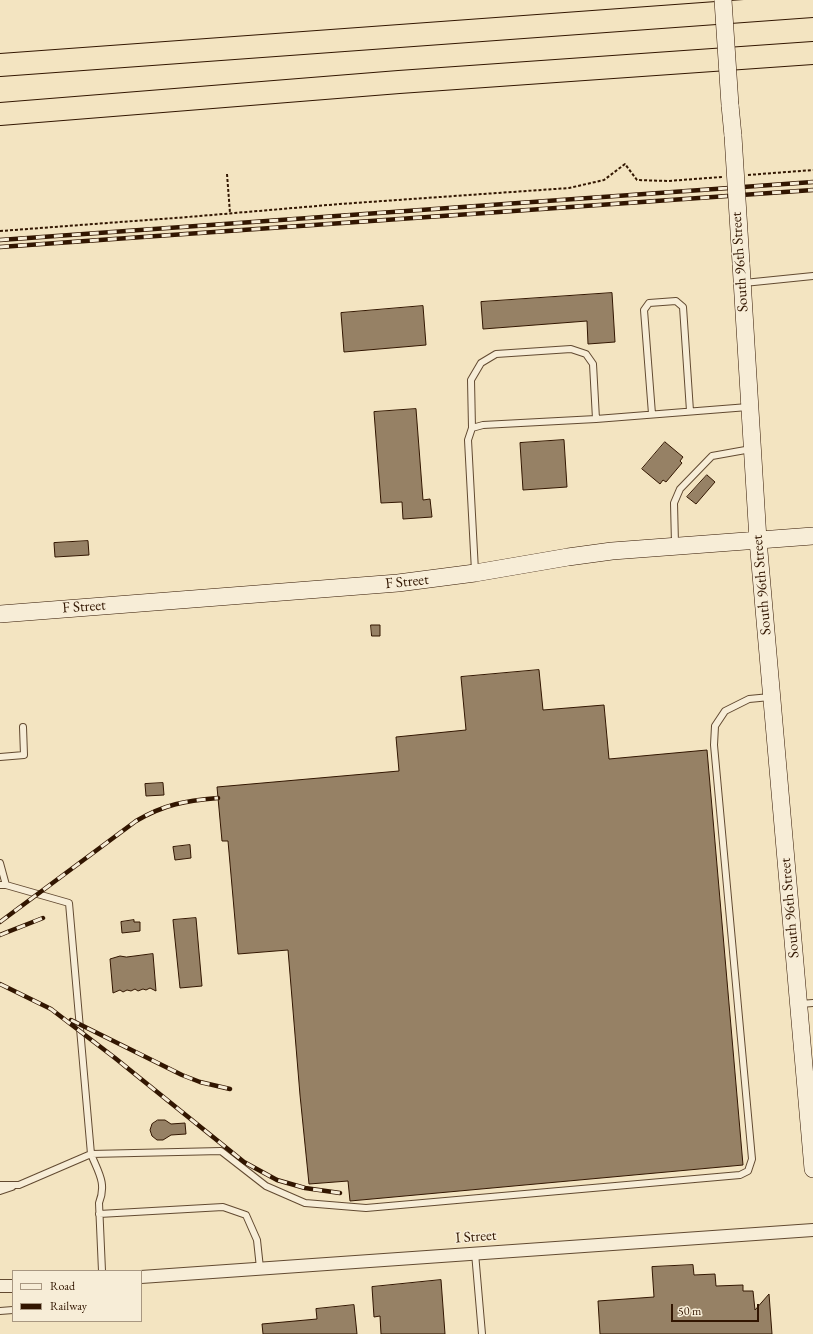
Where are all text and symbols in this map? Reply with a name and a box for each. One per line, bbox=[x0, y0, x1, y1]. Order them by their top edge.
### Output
street label: South 96th Street bbox=[728, 211, 752, 313]
street label: South 96th Street bbox=[749, 534, 775, 636]
street label: F Street bbox=[384, 571, 430, 593]
street label: F Street bbox=[62, 597, 106, 617]
street label: South 96th Street bbox=[777, 857, 803, 959]
street label: I Street bbox=[455, 1227, 497, 1247]
legend bbox=[12, 1270, 142, 1322]
text: Road bbox=[50, 1278, 75, 1294]
scale bar bbox=[673, 1296, 761, 1322]
text: Railway bbox=[50, 1298, 87, 1314]
text: 50 m bbox=[678, 1303, 701, 1319]

